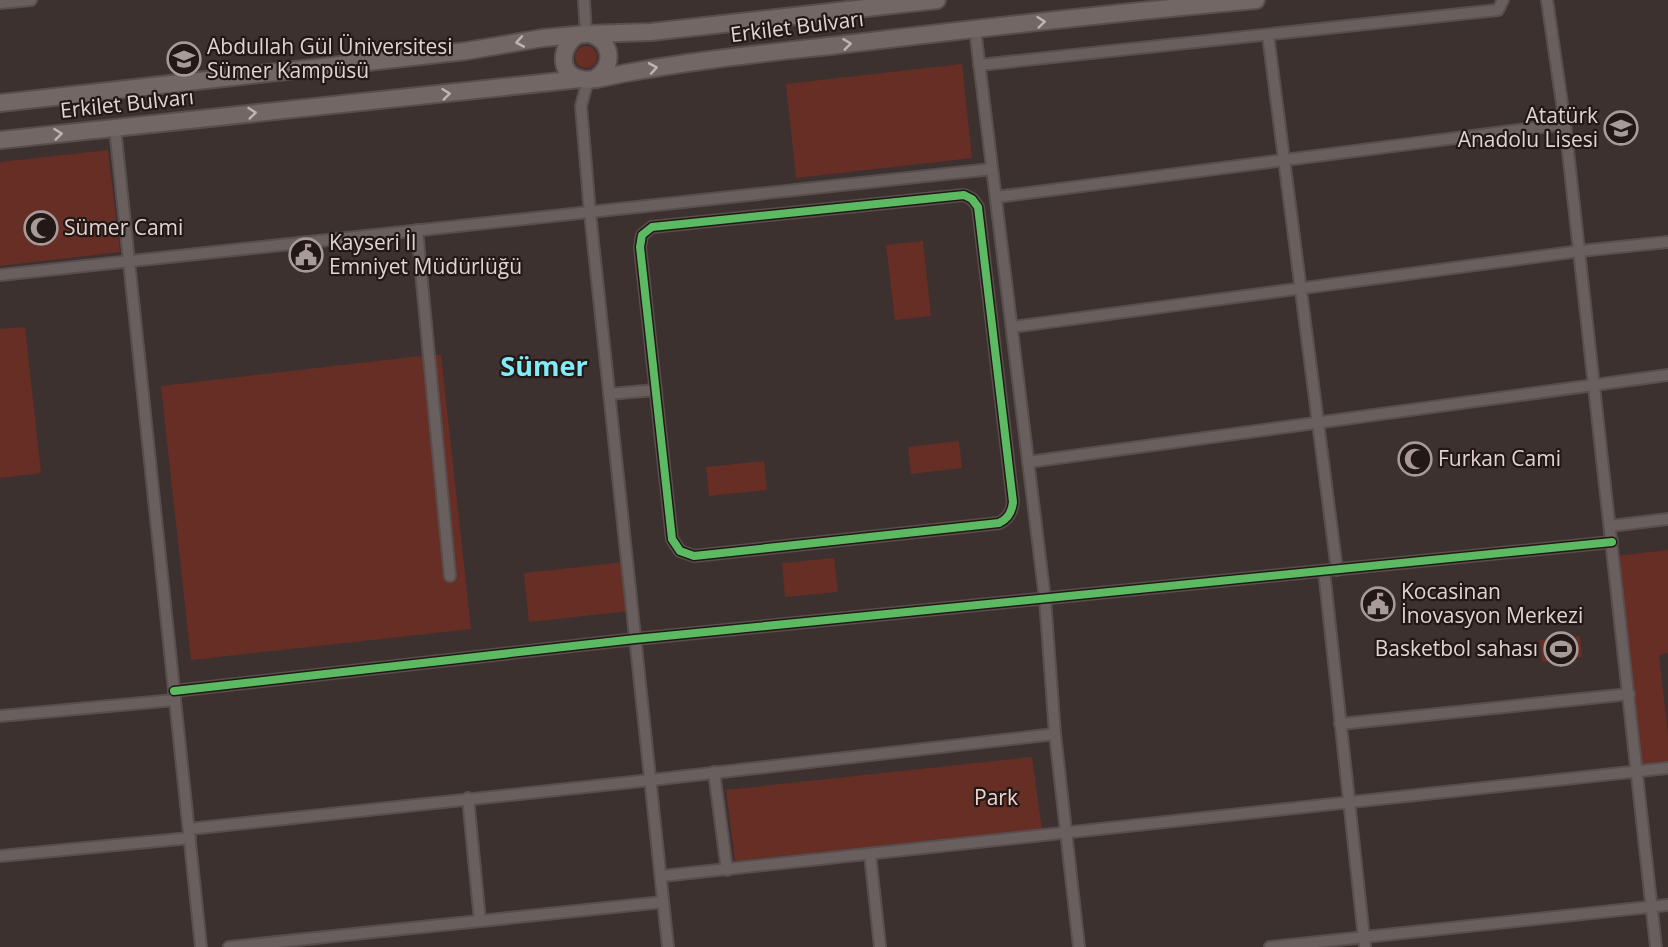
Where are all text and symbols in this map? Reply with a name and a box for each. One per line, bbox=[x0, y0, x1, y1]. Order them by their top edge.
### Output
street label: Erkilet Bulvarı bbox=[728, 4, 865, 48]
one-way arrow bbox=[1036, 16, 1045, 29]
place label: Abdullah Gül Üniversitesi Sümer Kampüsü bbox=[207, 32, 453, 84]
one-way arrow bbox=[516, 35, 525, 47]
one-way arrow bbox=[842, 38, 851, 51]
school or university icon: Abdullah Gül Üniversitesi Sümer Kampüsü bbox=[166, 41, 202, 77]
one-way arrow bbox=[648, 62, 658, 75]
street label: Erkilet Bulvarı bbox=[59, 82, 195, 124]
one-way arrow bbox=[442, 88, 451, 100]
place label: Atatürk Anadolu Lisesi bbox=[1458, 101, 1598, 153]
one-way arrow bbox=[248, 108, 257, 120]
school or university icon: Atatürk Anadolu Lisesi bbox=[1603, 110, 1639, 146]
one-way arrow bbox=[54, 128, 63, 140]
mosque icon: Sümer Cami bbox=[23, 210, 59, 246]
place label: Sümer Cami bbox=[64, 213, 183, 241]
place label: Kayseri İl Emniyet Müdürlüğü bbox=[329, 228, 522, 280]
public building icon: Kayseri İl Emniyet Müdürlüğü bbox=[288, 237, 324, 273]
district label: Sümer bbox=[500, 347, 588, 384]
mosque icon: Furkan Cami bbox=[1397, 441, 1433, 477]
place label: Furkan Cami bbox=[1438, 444, 1561, 472]
place label: Kocasinan İnovasyon Merkezi bbox=[1401, 577, 1583, 629]
public building icon: Kocasinan İnovasyon Merkezi bbox=[1360, 586, 1396, 622]
sports icon: Basketbol sahası bbox=[1543, 631, 1579, 667]
place label: Basketbol sahası bbox=[1375, 634, 1538, 662]
park label: Park bbox=[974, 783, 1018, 811]

